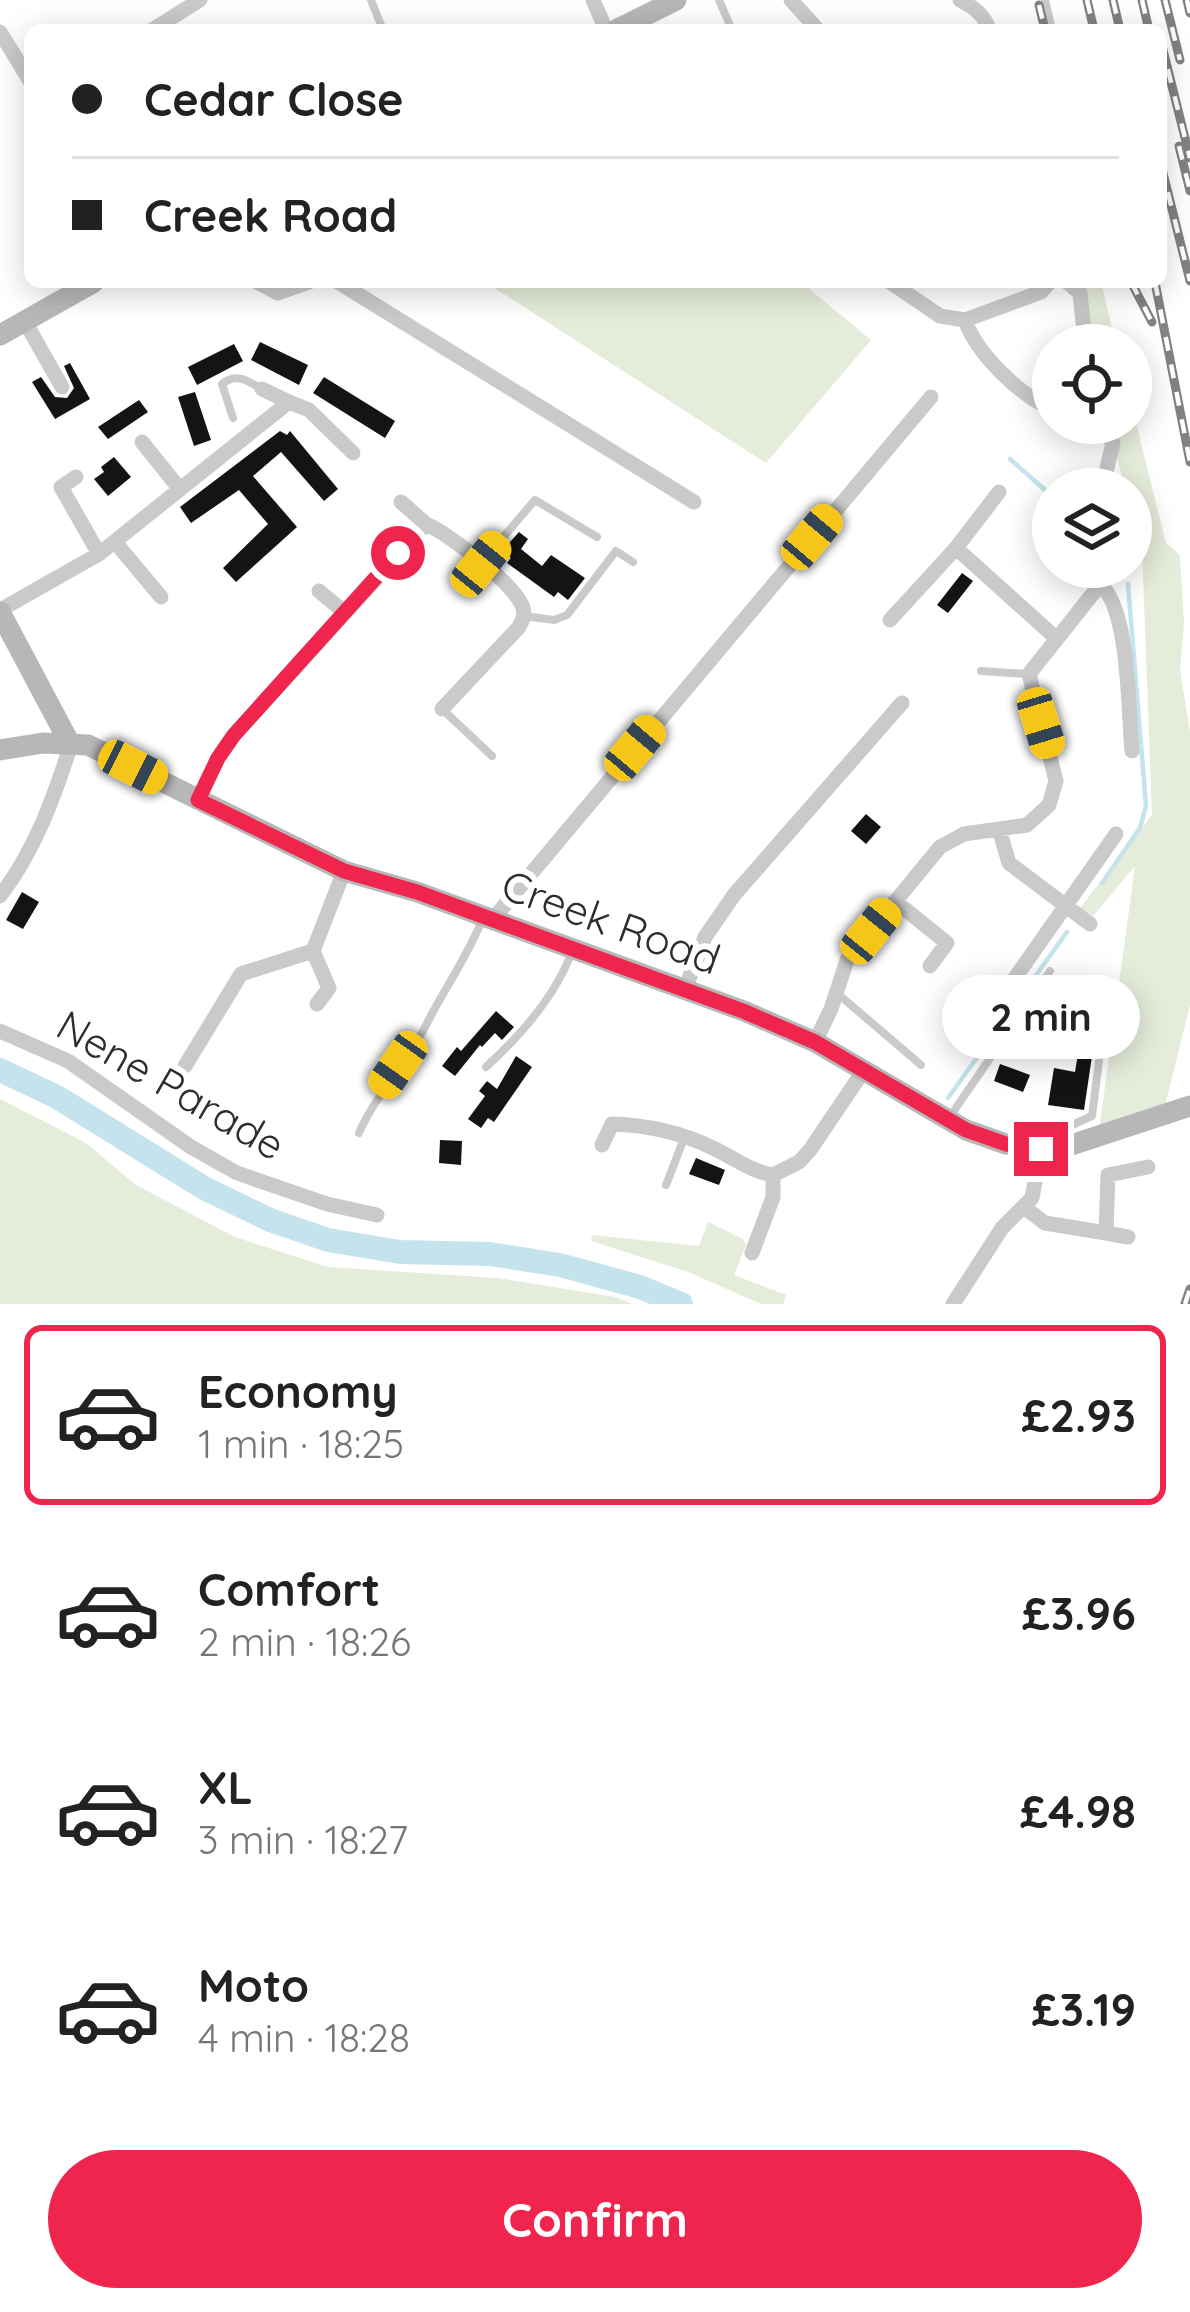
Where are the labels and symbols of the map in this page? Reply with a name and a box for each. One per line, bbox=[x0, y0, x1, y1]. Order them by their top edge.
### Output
car bbox=[775, 498, 849, 576]
car bbox=[444, 525, 518, 603]
route start bbox=[371, 526, 425, 580]
car bbox=[1013, 683, 1069, 763]
car bbox=[598, 709, 672, 787]
car bbox=[93, 735, 173, 799]
street label: Creek Road bbox=[495, 858, 727, 985]
car bbox=[834, 892, 908, 970]
callout: 2 min bbox=[942, 975, 1140, 1059]
street label: Nene Parade bbox=[48, 998, 295, 1171]
car bbox=[363, 1025, 433, 1105]
route end bbox=[1014, 1122, 1068, 1176]

